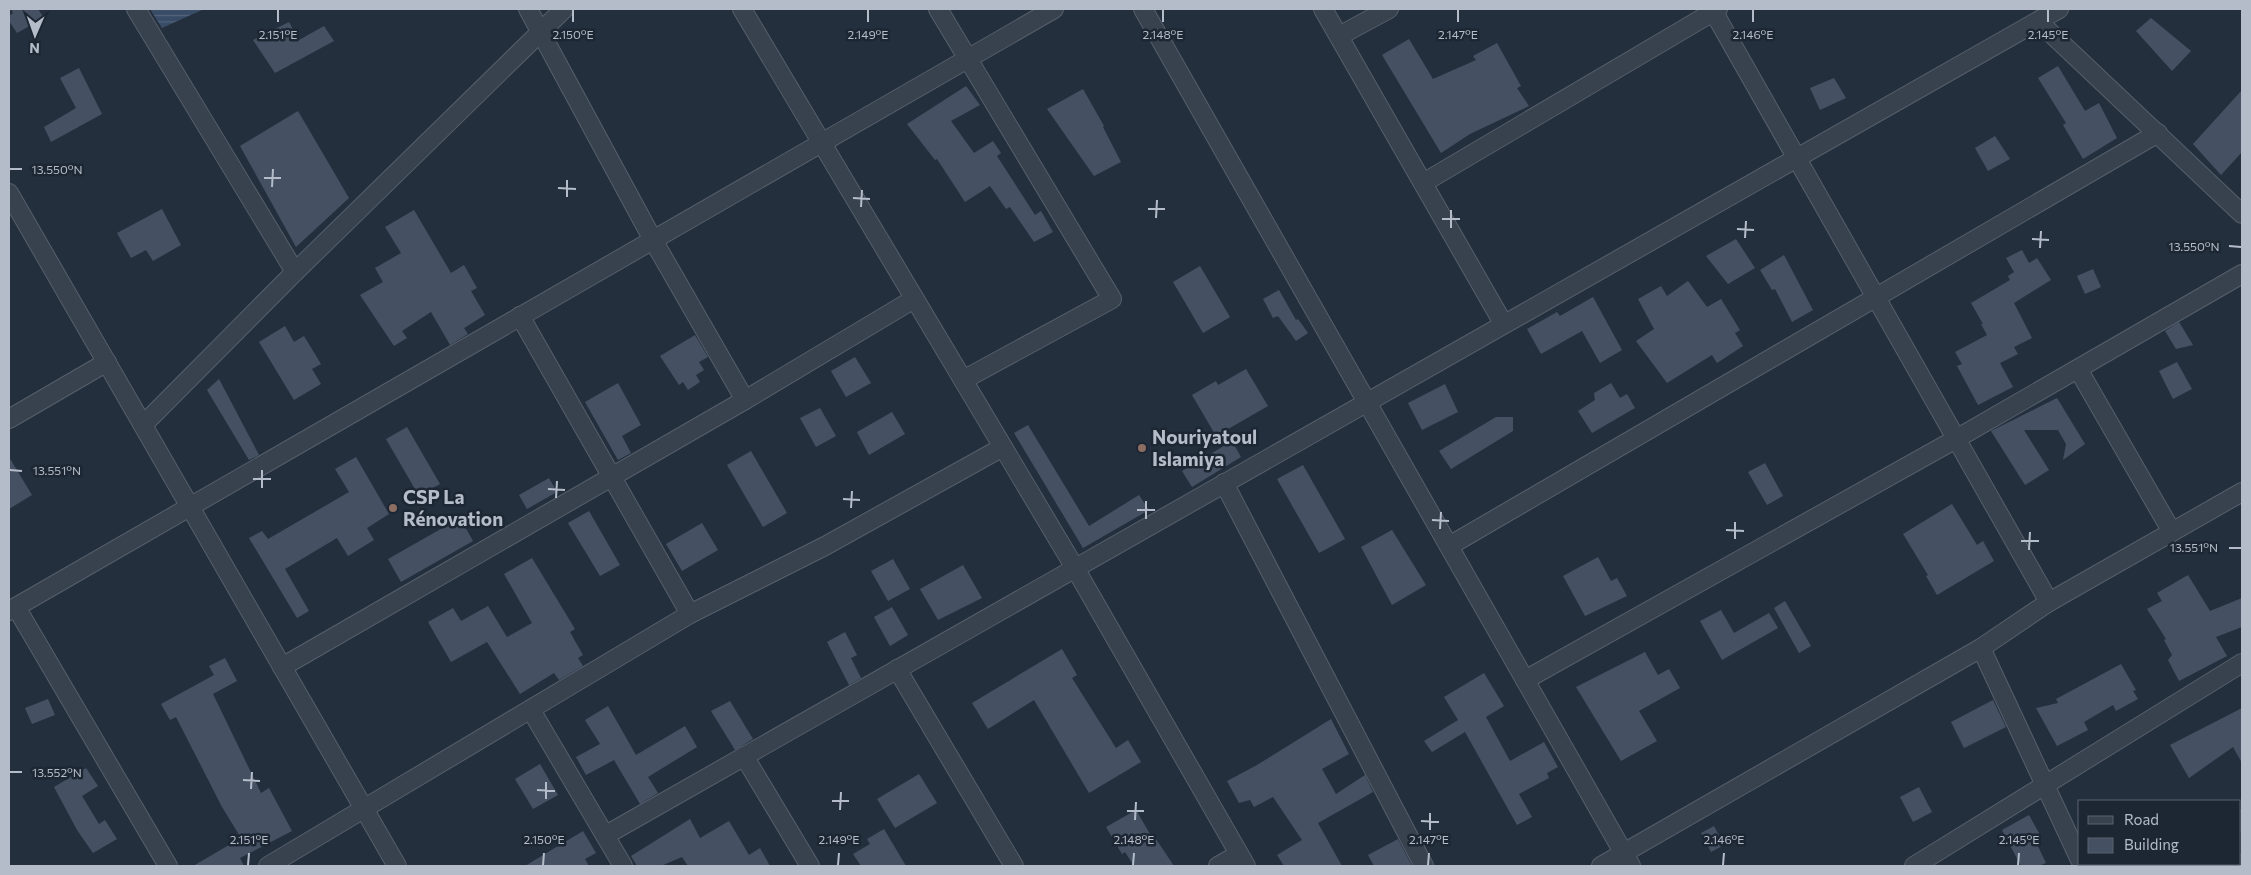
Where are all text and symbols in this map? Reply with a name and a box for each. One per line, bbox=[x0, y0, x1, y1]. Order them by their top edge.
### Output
north arrow bbox=[10, 10, 60, 60]
text: 2.151°E bbox=[259, 27, 297, 41]
text: 2.150°E bbox=[552, 27, 594, 41]
text: 2.149°E bbox=[848, 27, 888, 41]
text: 2.148°E bbox=[1143, 27, 1183, 41]
text: 2.147°E bbox=[1438, 27, 1478, 41]
text: 2.146°E bbox=[1733, 27, 1773, 41]
text: 2.145°E bbox=[2028, 27, 2068, 41]
text: N bbox=[29, 40, 40, 57]
text: 13.550°N bbox=[32, 162, 82, 176]
text: 13.550°N bbox=[2169, 239, 2219, 253]
place label: Nouriyatoul Islamiya bbox=[1152, 425, 1257, 470]
marker: Nouriyatoul Islamiya bbox=[1136, 442, 1148, 454]
text: 13.551°N bbox=[33, 463, 81, 477]
place label: CSP La Rénovation bbox=[403, 485, 503, 530]
marker: CSP La Rénovation bbox=[387, 502, 399, 514]
text: 13.551°N bbox=[2170, 540, 2218, 554]
text: 13.552°N bbox=[32, 765, 82, 779]
legend bbox=[2078, 800, 2241, 865]
text: Road bbox=[2124, 810, 2159, 828]
text: 2.151°E bbox=[230, 832, 268, 846]
text: 2.150°E bbox=[523, 832, 565, 846]
text: 2.149°E bbox=[819, 832, 859, 846]
text: 2.148°E bbox=[1114, 832, 1154, 846]
text: 2.147°E bbox=[1409, 832, 1449, 846]
text: 2.146°E bbox=[1704, 832, 1744, 846]
text: 2.145°E bbox=[1999, 832, 2039, 846]
text: Building bbox=[2124, 835, 2179, 853]

